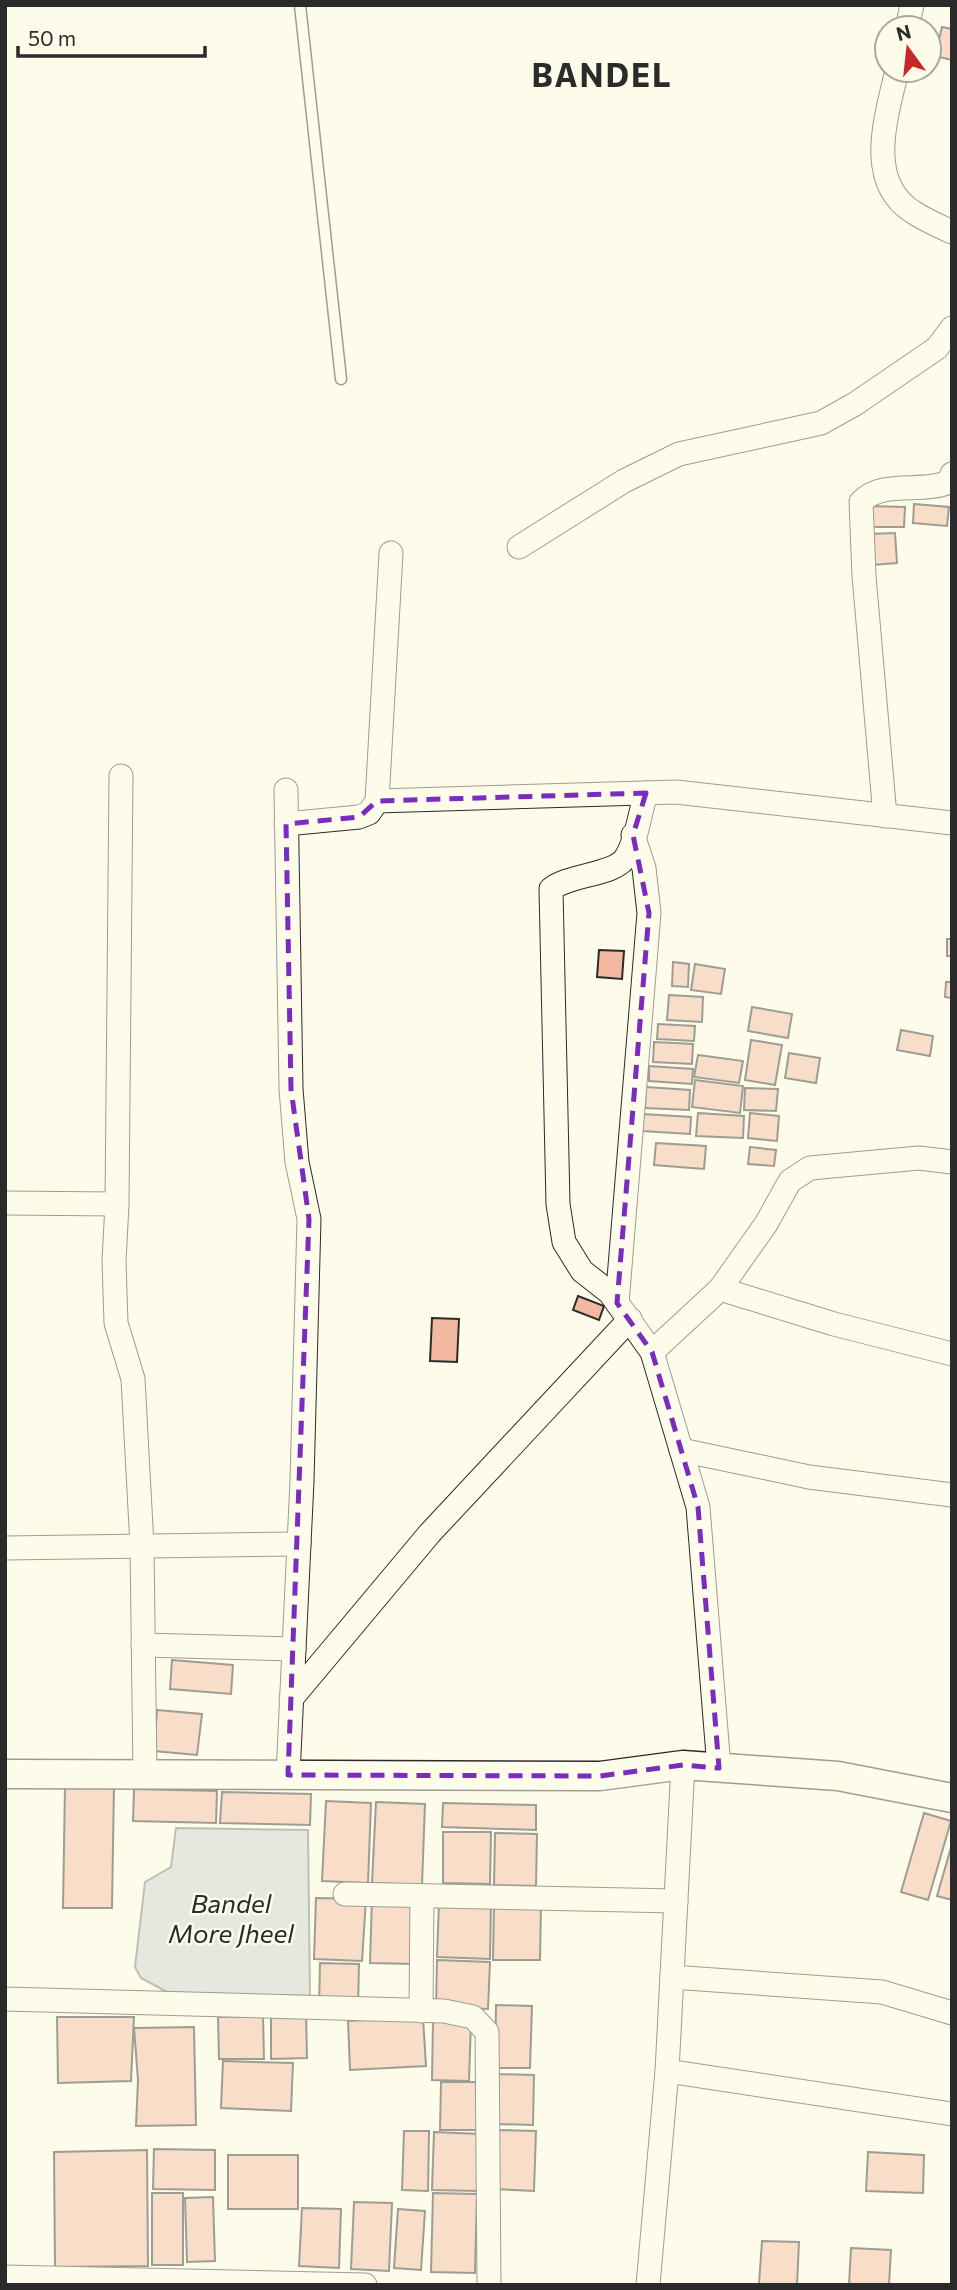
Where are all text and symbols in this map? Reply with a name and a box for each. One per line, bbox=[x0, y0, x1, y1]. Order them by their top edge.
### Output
scale bar bbox=[18, 14, 205, 58]
north arrow bbox=[873, 14, 943, 84]
text: N bbox=[894, 19, 913, 45]
text: 50 m bbox=[28, 25, 76, 50]
district label: BANDEL bbox=[531, 54, 673, 94]
water label: Bandel More Jheel bbox=[168, 1887, 295, 1948]

